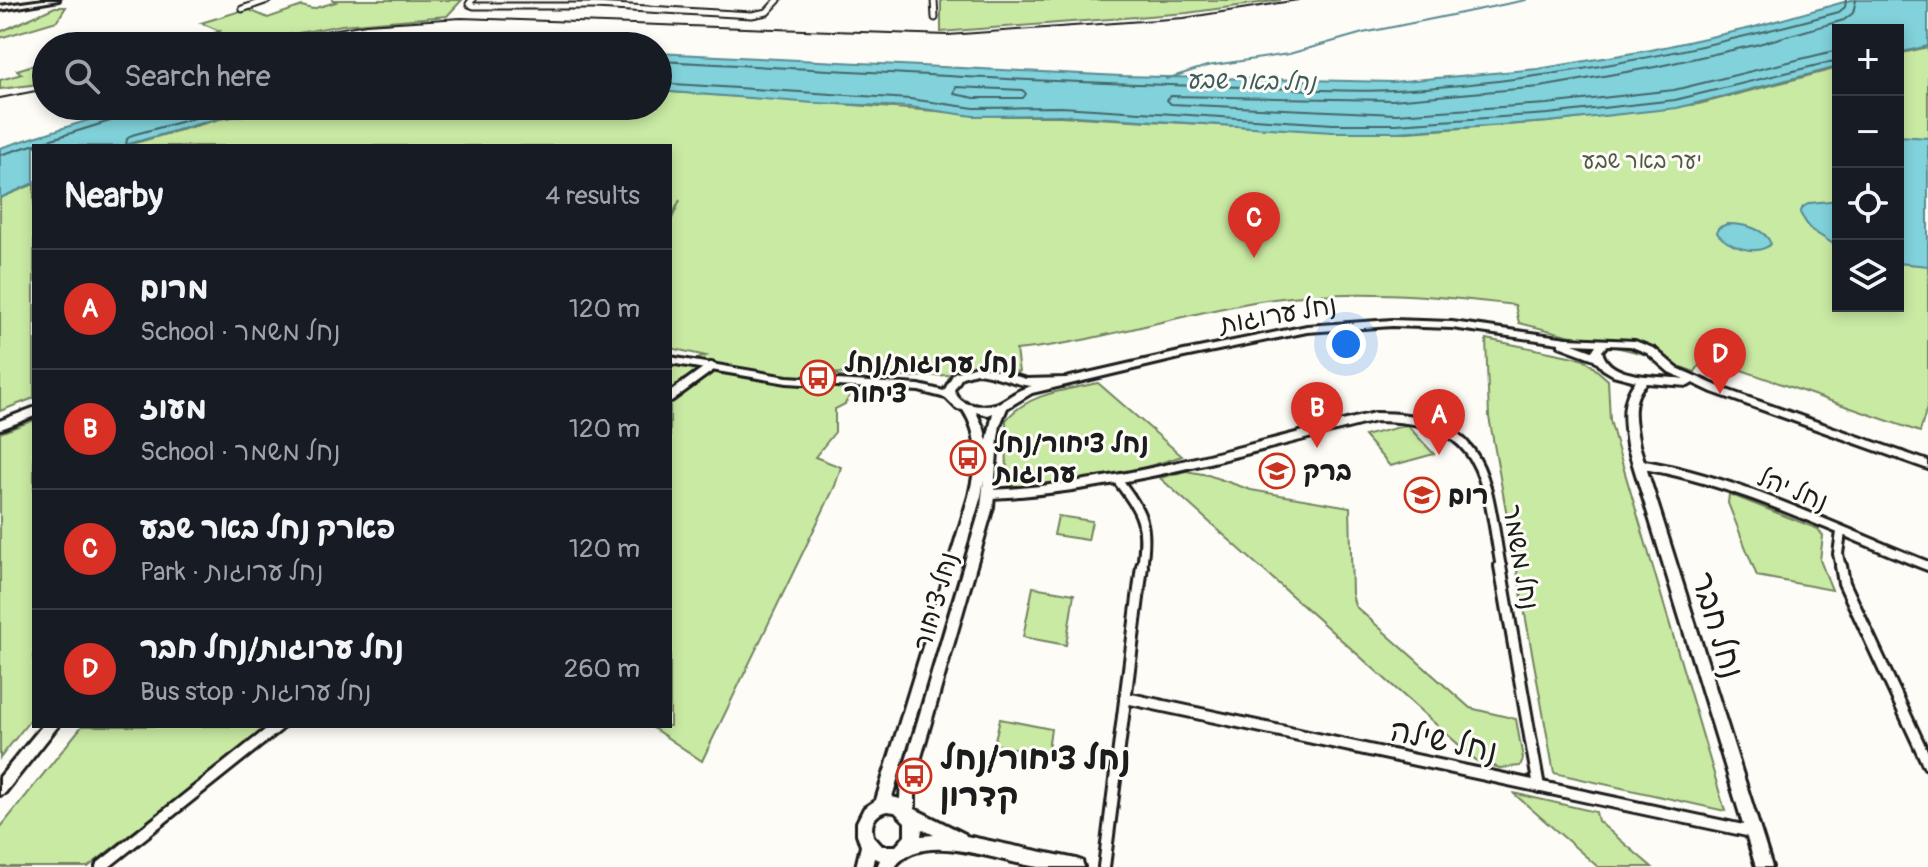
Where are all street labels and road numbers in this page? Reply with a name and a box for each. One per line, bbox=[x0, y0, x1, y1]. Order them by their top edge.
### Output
street label: נחל ערוגות bbox=[1215, 289, 1339, 341]
street label: נחל יהל bbox=[1753, 461, 1832, 518]
street label: נחל משמר bbox=[1495, 502, 1545, 612]
street label: נחל ציחור bbox=[907, 548, 965, 654]
street label: נחל חבר bbox=[1682, 567, 1752, 683]
street label: נחל שילה bbox=[1386, 710, 1501, 772]

